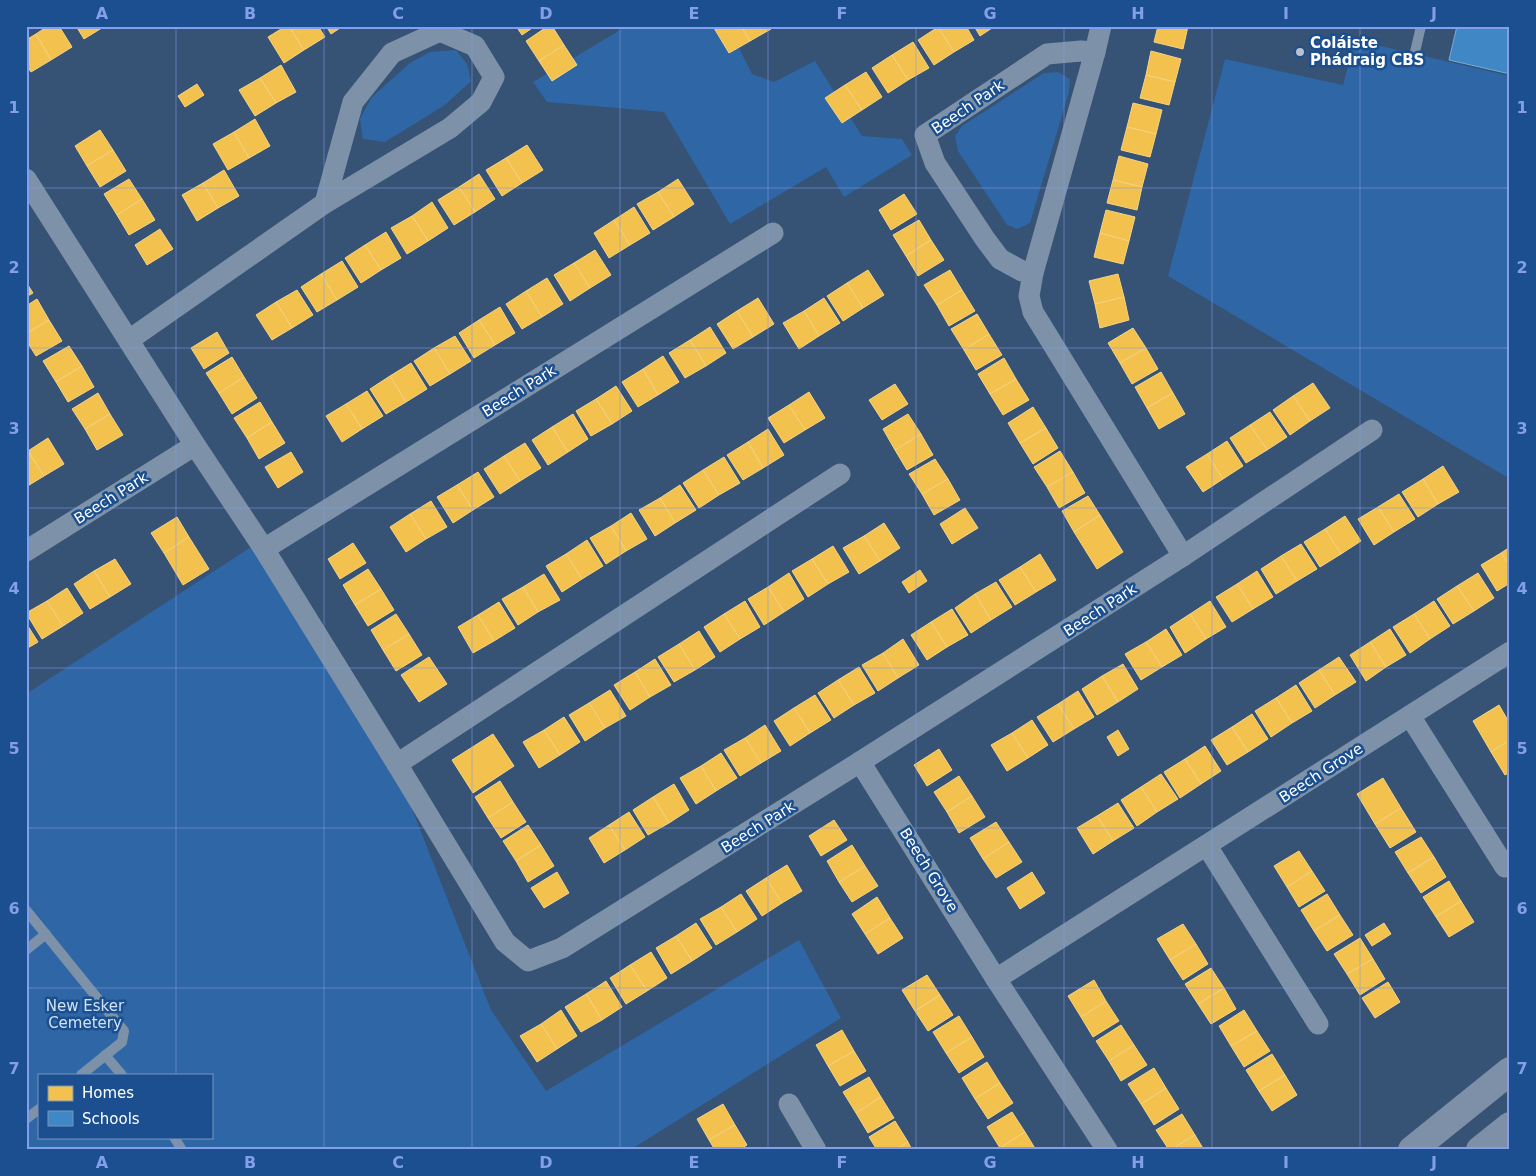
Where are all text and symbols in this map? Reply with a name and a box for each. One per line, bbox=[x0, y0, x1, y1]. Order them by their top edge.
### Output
text: A bbox=[96, 4, 109, 23]
text: B bbox=[244, 4, 256, 23]
text: C bbox=[392, 4, 404, 23]
text: D bbox=[539, 4, 553, 23]
text: E bbox=[689, 4, 699, 23]
text: F bbox=[837, 4, 847, 23]
text: G bbox=[983, 4, 997, 23]
text: H bbox=[1131, 4, 1145, 23]
text: I bbox=[1283, 4, 1289, 23]
text: J bbox=[1430, 4, 1437, 23]
place label: Coláiste Phádraig CBS bbox=[1310, 34, 1424, 69]
marker: Coláiste Phádraig CBS bbox=[1294, 46, 1306, 58]
street label: Beech Park bbox=[928, 76, 1008, 138]
text: 1 bbox=[8, 98, 20, 117]
text: 1 bbox=[1516, 98, 1528, 117]
text: 2 bbox=[8, 258, 20, 277]
text: 2 bbox=[1516, 258, 1528, 277]
street label: Beech Park bbox=[479, 361, 560, 421]
text: 3 bbox=[8, 419, 20, 438]
text: 3 bbox=[1516, 419, 1528, 438]
street label: Beech Park bbox=[71, 468, 152, 528]
text: 4 bbox=[8, 579, 20, 598]
street label: Beech Park bbox=[1060, 579, 1140, 640]
text: 4 bbox=[1516, 579, 1528, 598]
text: 5 bbox=[8, 739, 20, 758]
street label: Beech Grove bbox=[1276, 739, 1366, 807]
text: 5 bbox=[1516, 739, 1528, 758]
street label: Beech Park bbox=[718, 797, 799, 857]
street label: Beech Grove bbox=[896, 825, 962, 915]
text: 6 bbox=[8, 899, 20, 918]
text: 6 bbox=[1516, 899, 1528, 918]
park label: New Esker Cemetery bbox=[46, 997, 125, 1032]
text: 7 bbox=[8, 1059, 20, 1078]
text: 7 bbox=[1516, 1059, 1528, 1078]
legend bbox=[38, 1074, 212, 1138]
text: Homes bbox=[82, 1084, 134, 1102]
text: Schools bbox=[82, 1110, 140, 1128]
text: A bbox=[96, 1153, 109, 1172]
text: B bbox=[244, 1153, 256, 1172]
text: C bbox=[392, 1153, 404, 1172]
text: D bbox=[539, 1153, 553, 1172]
text: E bbox=[689, 1153, 699, 1172]
text: F bbox=[837, 1153, 847, 1172]
text: G bbox=[983, 1153, 997, 1172]
text: H bbox=[1131, 1153, 1145, 1172]
text: I bbox=[1283, 1153, 1289, 1172]
text: J bbox=[1430, 1153, 1437, 1172]

